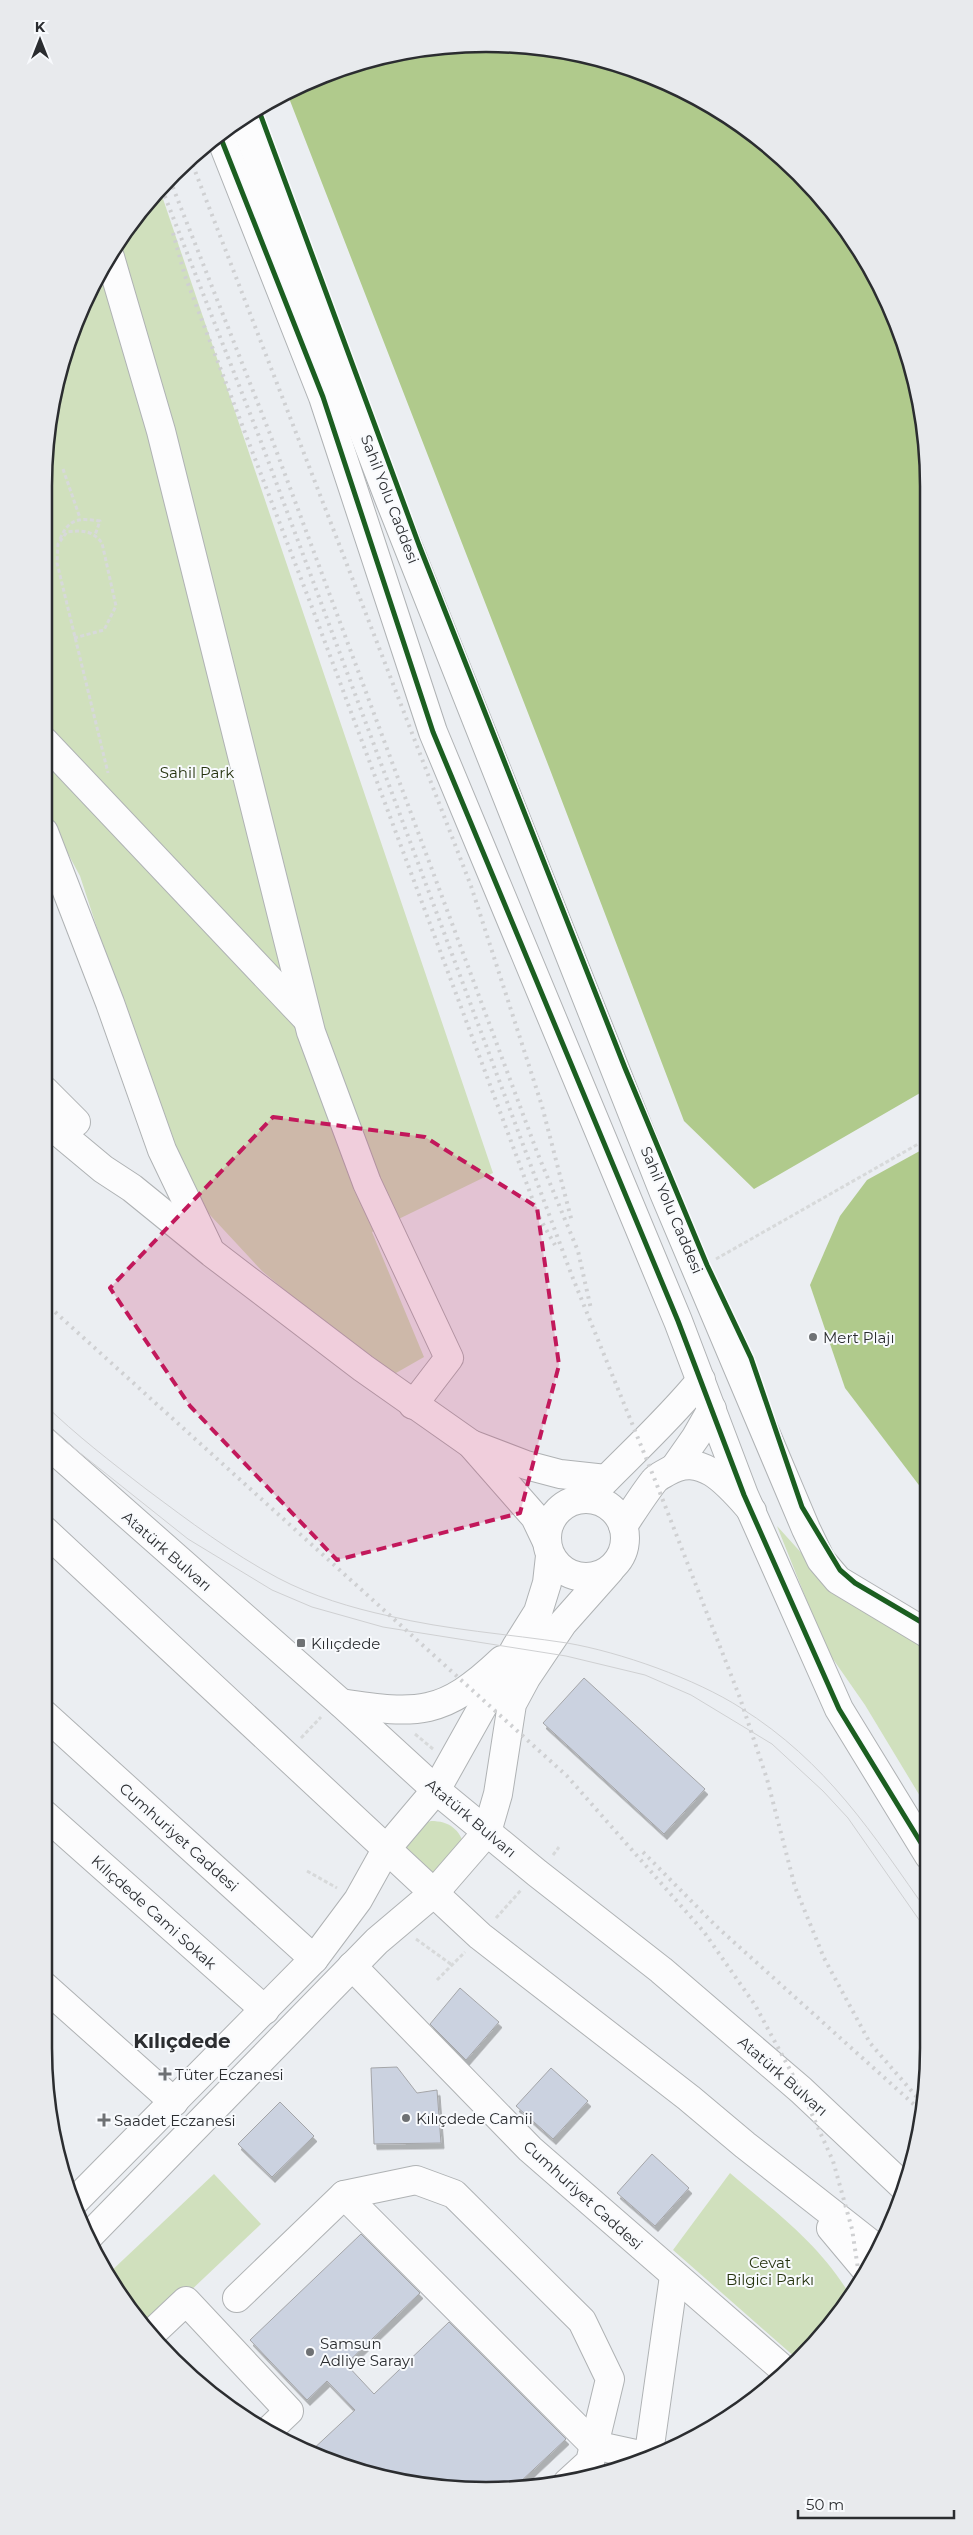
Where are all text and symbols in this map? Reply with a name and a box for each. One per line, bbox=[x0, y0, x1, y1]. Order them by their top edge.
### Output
north arrow bbox=[15, 15, 65, 65]
text: K bbox=[35, 18, 46, 36]
street label: Sahil Yolu Caddesi bbox=[357, 432, 423, 566]
park label: Sahil Park bbox=[160, 763, 234, 782]
street label: Sahil Yolu Caddesi bbox=[637, 1143, 707, 1277]
place label: Mert Plajı bbox=[823, 1328, 894, 1347]
marker: Mert Plajı bbox=[807, 1331, 819, 1343]
street label: Atatürk Bulvarı bbox=[118, 1507, 216, 1595]
place label: Kılıçdede bbox=[311, 1634, 380, 1653]
marker: Kılıçdede bbox=[295, 1637, 307, 1649]
street label: Atatürk Bulvarı bbox=[422, 1775, 520, 1861]
street label: Cumhuriyet Caddesi bbox=[116, 1779, 242, 1895]
street label: Kılıçdede Cami Sokak bbox=[88, 1851, 221, 1973]
district label: Kılıçdede bbox=[133, 2029, 231, 2053]
street label: Atatürk Bulvarı bbox=[734, 2032, 832, 2120]
place label: Tüter Eczanesi bbox=[175, 2065, 284, 2084]
marker: Tüter Eczanesi bbox=[159, 2068, 171, 2080]
place label: Kılıçdede Camii bbox=[416, 2109, 533, 2128]
place label: Saadet Eczanesi bbox=[114, 2111, 236, 2130]
marker: Kılıçdede Camii bbox=[400, 2112, 412, 2124]
marker: Saadet Eczanesi bbox=[98, 2114, 110, 2126]
street label: Cumhuriyet Caddesi bbox=[520, 2137, 646, 2253]
park label: Cevat Bilgici Parkı bbox=[726, 2253, 814, 2289]
place label: Samsun Adliye Sarayı bbox=[320, 2334, 414, 2370]
marker: Samsun Adliye Sarayı bbox=[304, 2346, 316, 2358]
scale bar bbox=[798, 2488, 954, 2520]
text: 50 m bbox=[806, 2495, 844, 2514]

